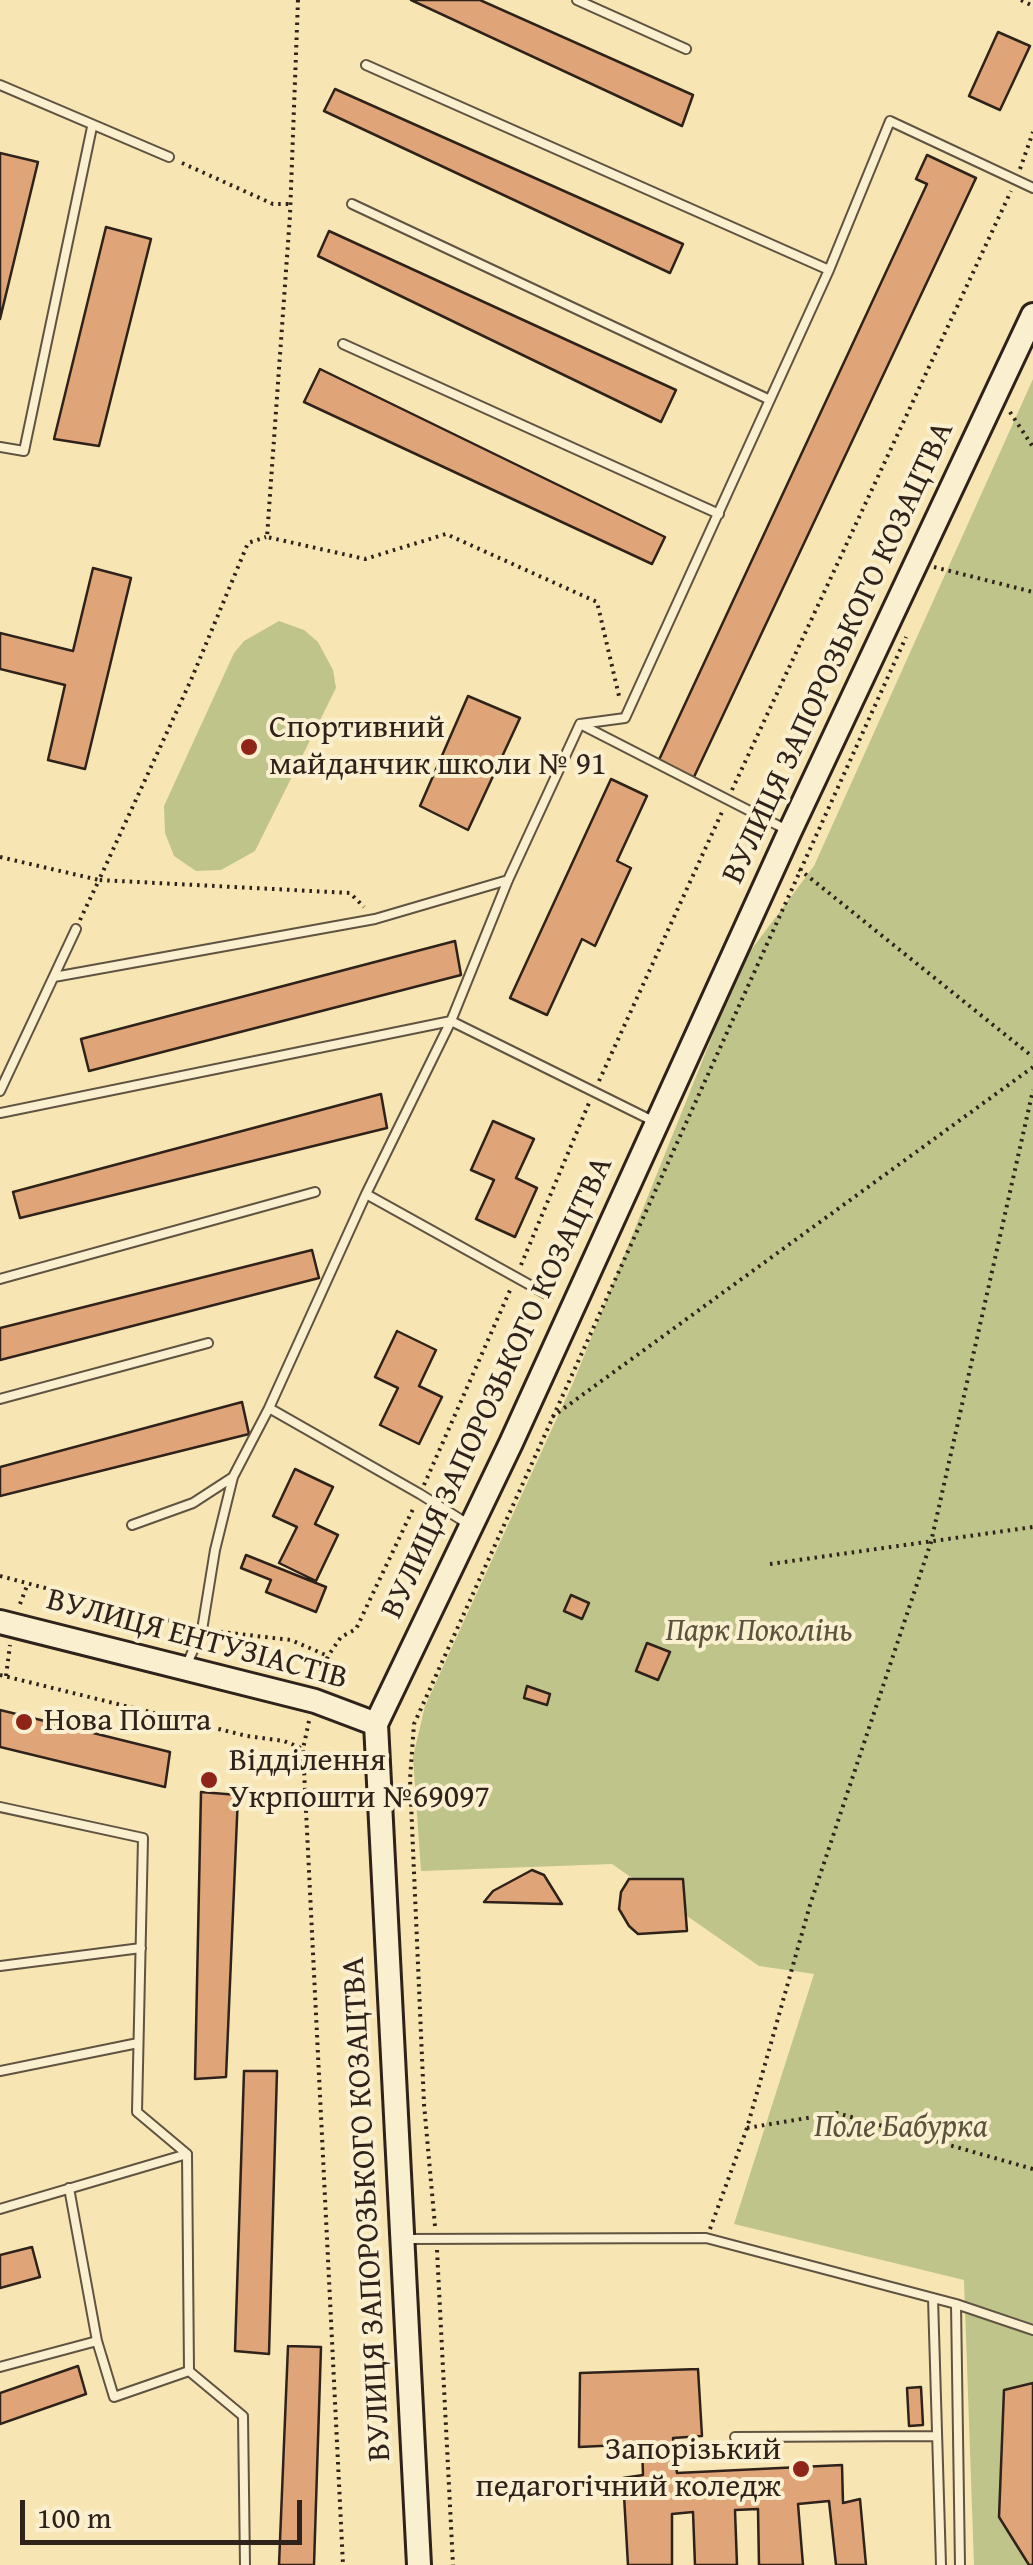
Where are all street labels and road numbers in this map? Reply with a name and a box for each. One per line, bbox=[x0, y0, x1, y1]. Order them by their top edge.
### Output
street label: ВУЛИЦЯ ЗАПОРОЗЬКОГО КОЗАЦТВА bbox=[715, 416, 963, 890]
street label: ВУЛИЦЯ ЗАПОРОЗЬКОГО КОЗАЦТВА bbox=[374, 1151, 622, 1625]
street label: ВУЛИЦЯ ЕНТУЗІАСТІВ bbox=[42, 1581, 352, 1699]
street label: ВУЛИЦЯ ЗАПОРОЗЬКОГО КОЗАЦТВА bbox=[336, 1956, 400, 2462]

